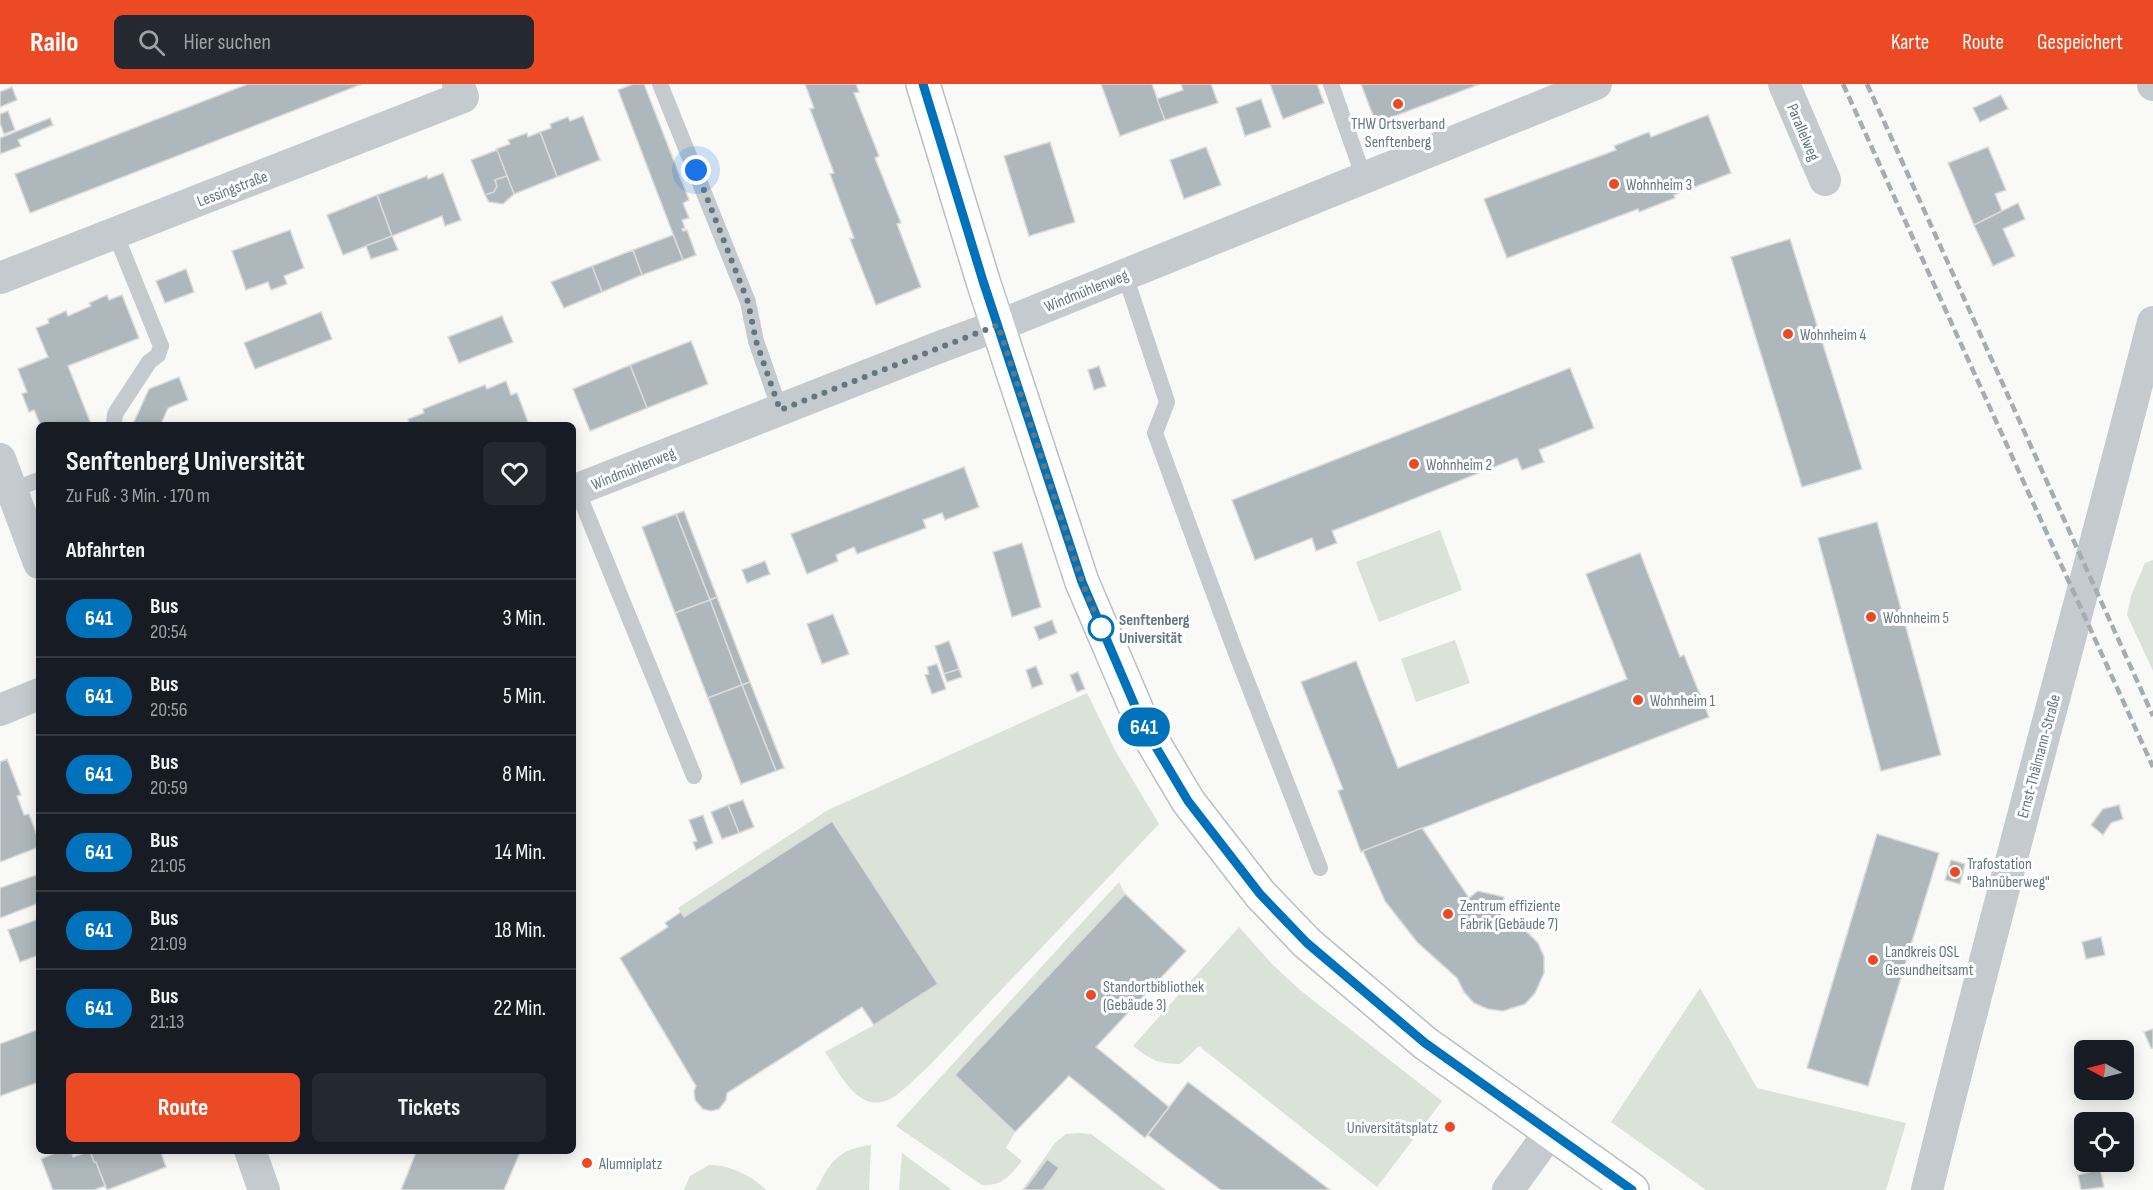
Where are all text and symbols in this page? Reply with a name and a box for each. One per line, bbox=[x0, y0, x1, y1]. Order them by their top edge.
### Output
search box bbox=[114, 15, 534, 69]
text: Railo bbox=[30, 26, 78, 59]
icon: search bbox=[135, 26, 168, 59]
text: Hier suchen bbox=[183, 29, 271, 56]
text: Karte bbox=[1891, 30, 1929, 55]
text: Route bbox=[1962, 30, 2004, 55]
text: Gespeichert bbox=[2037, 30, 2123, 55]
marker: THW Ortsverband Senftenberg bbox=[1391, 97, 1405, 111]
street label: Parallelweg bbox=[1782, 101, 1823, 164]
place label: THW Ortsverband Senftenberg bbox=[1351, 115, 1445, 152]
your location bbox=[681, 155, 711, 185]
street label: Lessingstraße bbox=[195, 167, 270, 212]
place label: Wohnheim 3 bbox=[1626, 176, 1692, 195]
marker: Wohnheim 3 bbox=[1607, 177, 1621, 191]
street label: Windmühlenweg bbox=[1042, 266, 1131, 317]
place label: Wohnheim 4 bbox=[1800, 326, 1867, 345]
marker: Wohnheim 4 bbox=[1781, 327, 1795, 341]
button: heart bbox=[483, 442, 546, 505]
street label: Windmühlenweg bbox=[589, 444, 678, 495]
text: Senftenberg Universität bbox=[66, 445, 305, 478]
place label: Wohnheim 2 bbox=[1426, 456, 1492, 475]
marker: Wohnheim 2 bbox=[1407, 457, 1421, 471]
text: Zu Fuß · 3 Min. · 170 m bbox=[66, 484, 210, 508]
text: Abfahrten bbox=[66, 537, 145, 564]
text: Bus bbox=[150, 593, 179, 620]
text: 3 Min. bbox=[503, 605, 546, 632]
text: 641 bbox=[85, 606, 113, 631]
place label: Wohnheim 5 bbox=[1883, 609, 1949, 628]
marker: Wohnheim 5 bbox=[1864, 610, 1878, 624]
place label: Senftenberg Universität bbox=[1119, 611, 1190, 648]
marker: Senftenberg Universität bbox=[1088, 615, 1114, 641]
text: 20:54 bbox=[150, 620, 187, 644]
text: Bus bbox=[150, 671, 179, 698]
text: 5 Min. bbox=[503, 683, 546, 710]
text: 641 bbox=[85, 684, 113, 709]
place label: Wohnheim 1 bbox=[1650, 692, 1716, 711]
street label: Ernst-Thälmann-Straße bbox=[2014, 692, 2065, 820]
marker: Wohnheim 1 bbox=[1631, 693, 1645, 707]
text: 20:56 bbox=[150, 698, 187, 722]
line badge: 641 bbox=[1110, 708, 1178, 746]
text: 641 bbox=[1130, 715, 1158, 740]
text: Bus bbox=[150, 749, 179, 776]
text: 8 Min. bbox=[502, 761, 546, 788]
text: 641 bbox=[85, 762, 113, 787]
text: 20:59 bbox=[150, 776, 188, 800]
text: Bus bbox=[150, 827, 179, 854]
text: 14 Min. bbox=[495, 839, 546, 866]
text: 641 bbox=[85, 840, 113, 865]
text: 21:05 bbox=[150, 854, 186, 878]
place label: Trafostation "Bahnüberweg" bbox=[1967, 855, 2050, 892]
marker: Trafostation "Bahnüberweg" bbox=[1948, 865, 1962, 879]
place label: Zentrum effiziente Fabrik (Gebäude 7) bbox=[1460, 897, 1561, 934]
text: Bus bbox=[150, 905, 179, 932]
marker: Zentrum effiziente Fabrik (Gebäude 7) bbox=[1441, 907, 1455, 921]
text: 18 Min. bbox=[494, 917, 546, 944]
text: 641 bbox=[85, 918, 113, 943]
text: 21:09 bbox=[150, 932, 187, 956]
place label: Landkreis OSL Gesundheitsamt bbox=[1885, 943, 1974, 980]
marker: Landkreis OSL Gesundheitsamt bbox=[1866, 953, 1880, 967]
place label: Standortbibliothek (Gebäude 3) bbox=[1103, 978, 1204, 1015]
text: Bus bbox=[150, 983, 179, 1010]
marker: Standortbibliothek (Gebäude 3) bbox=[1084, 988, 1098, 1002]
text: 22 Min. bbox=[494, 995, 546, 1022]
text: 641 bbox=[85, 996, 113, 1021]
text: 21:13 bbox=[150, 1010, 184, 1034]
north arrow bbox=[2074, 1040, 2134, 1100]
map controls bbox=[2074, 1040, 2134, 1172]
button: Route bbox=[66, 1073, 300, 1142]
button: Tickets bbox=[312, 1073, 546, 1142]
button: locate bbox=[2074, 1112, 2134, 1172]
place label: Universitätsplatz bbox=[1347, 1119, 1438, 1138]
marker: Universitätsplatz bbox=[1443, 1120, 1457, 1134]
place label: Alumniplatz bbox=[598, 1155, 663, 1174]
marker: Alumniplatz bbox=[580, 1156, 594, 1170]

